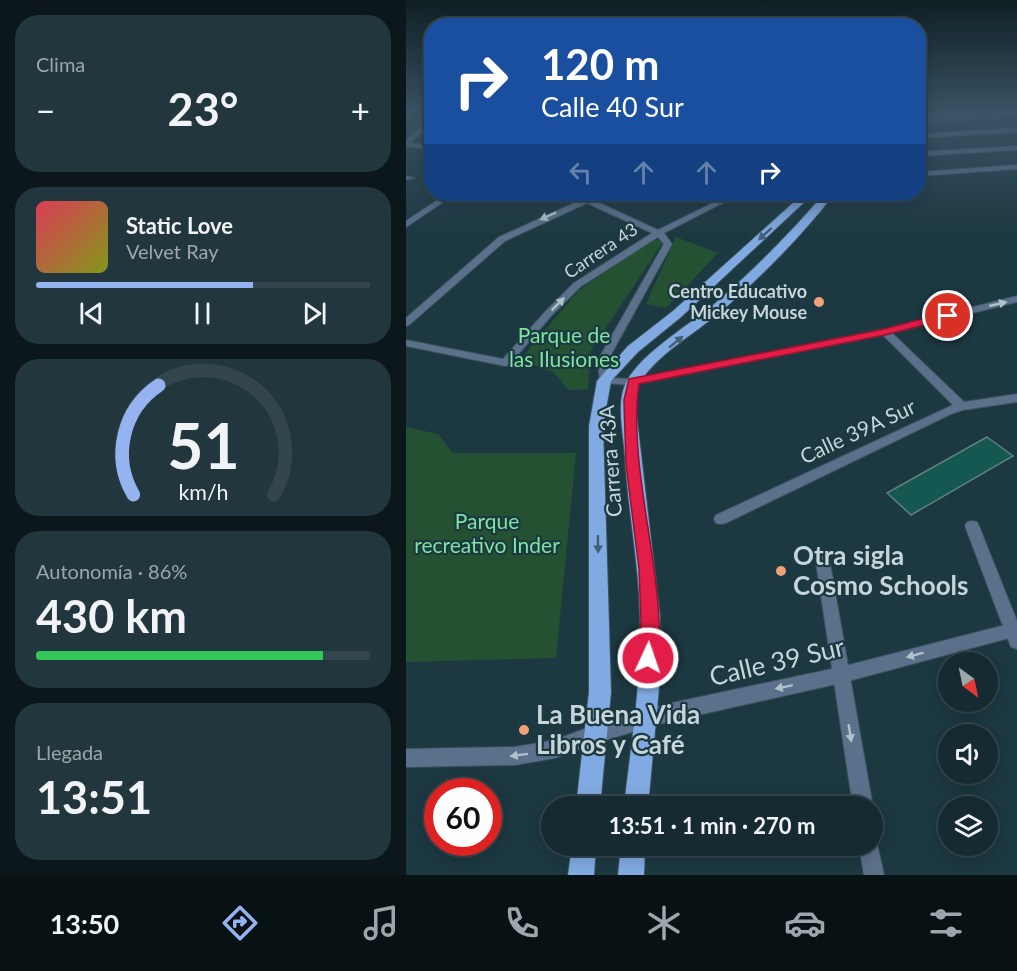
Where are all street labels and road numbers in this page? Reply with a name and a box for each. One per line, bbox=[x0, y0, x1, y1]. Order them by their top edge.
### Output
street label: Carrera 43 bbox=[559, 218, 641, 283]
street label: Calle 39A Sur bbox=[796, 393, 919, 468]
street label: Carrera 43A bbox=[593, 403, 626, 518]
street label: Calle 39 Sur bbox=[706, 630, 848, 692]

